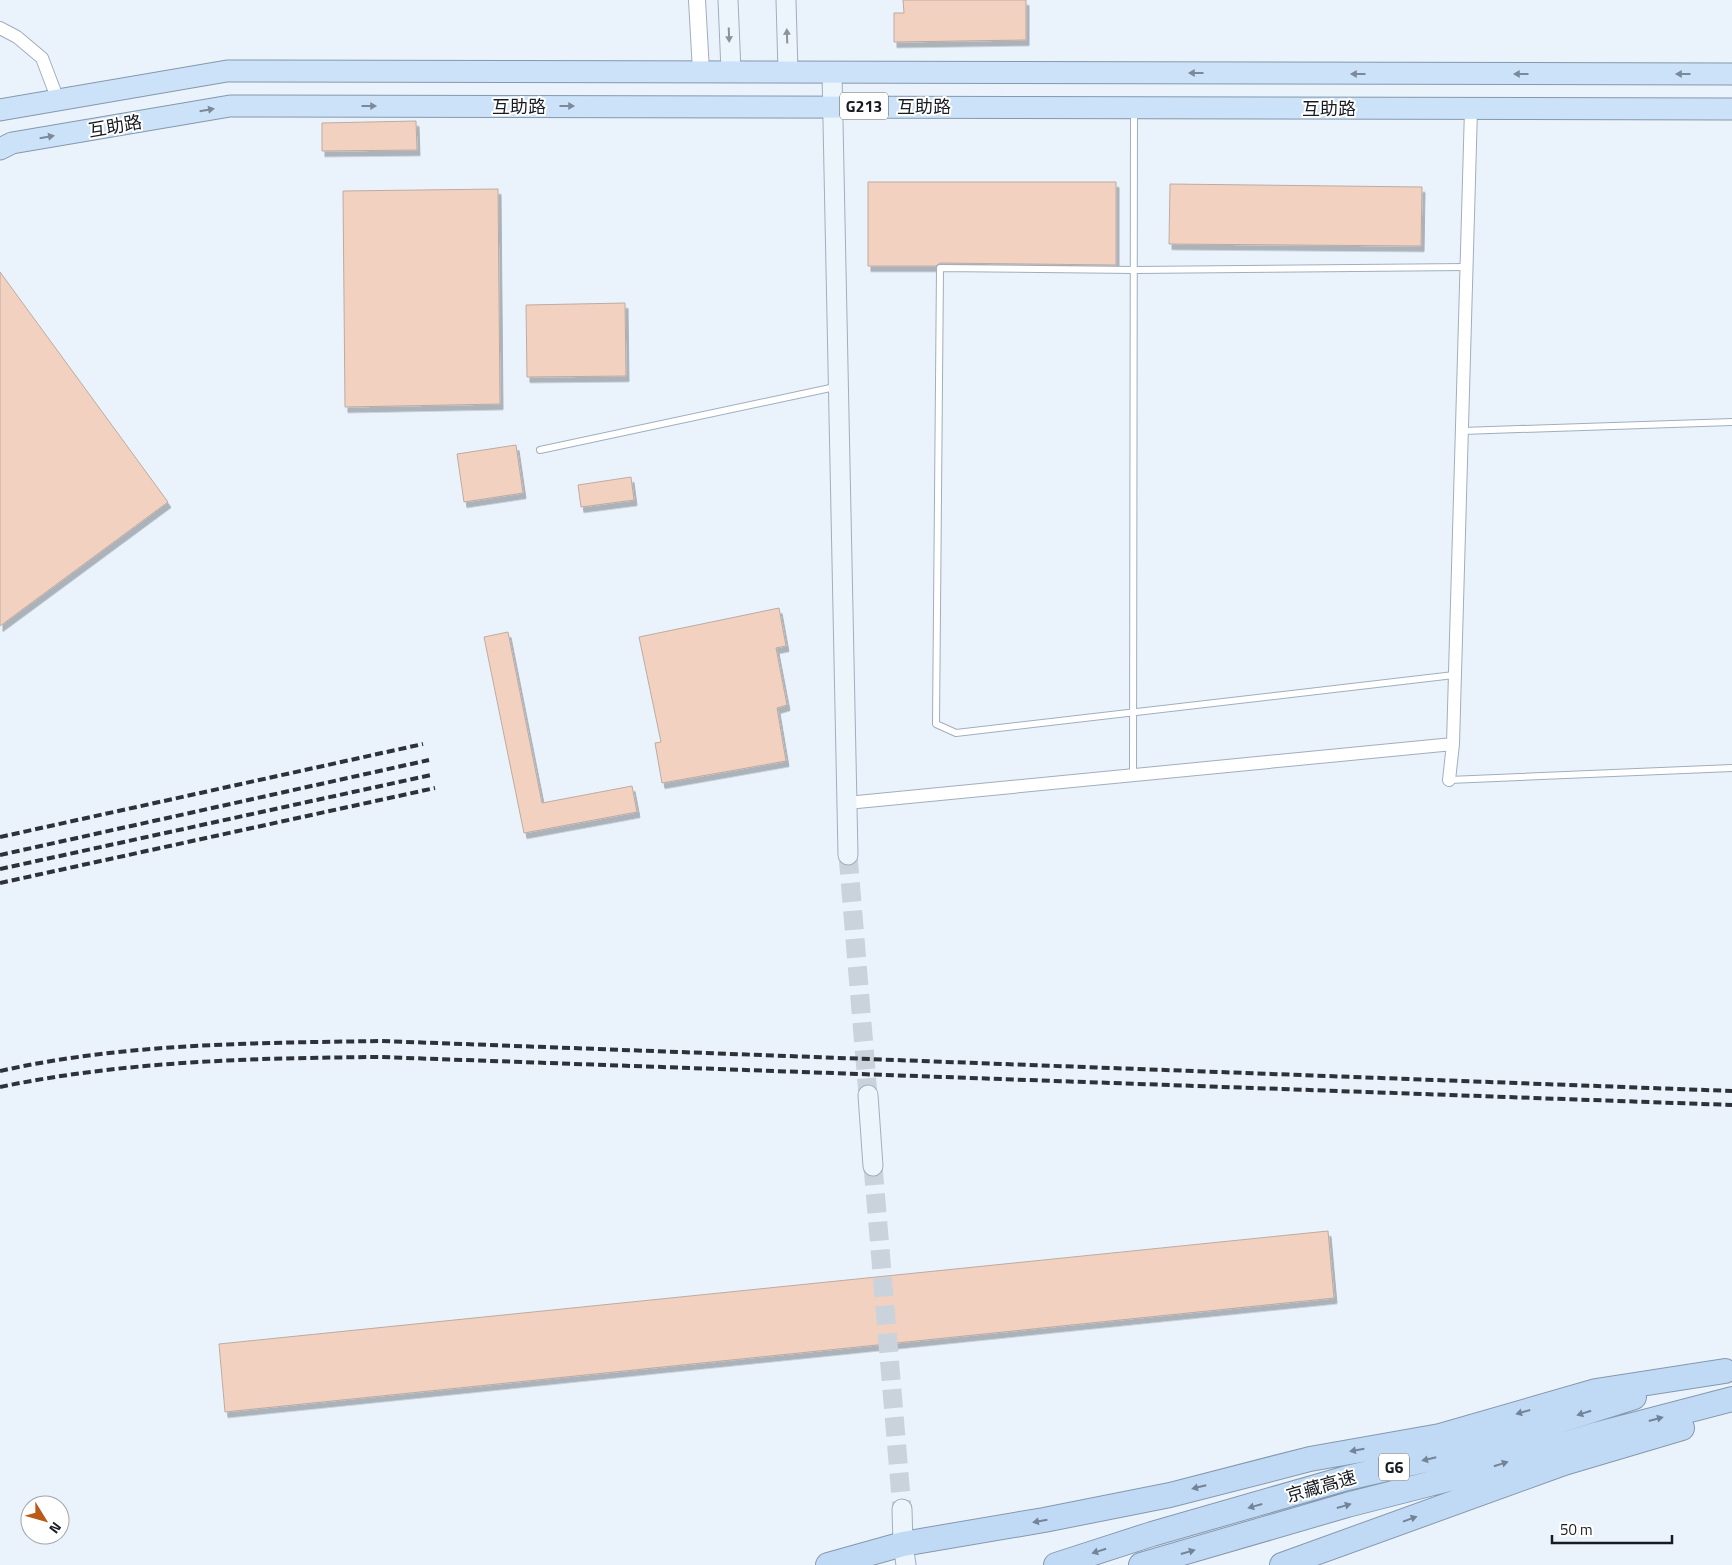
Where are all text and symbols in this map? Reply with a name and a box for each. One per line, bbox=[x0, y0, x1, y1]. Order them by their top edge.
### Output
one-way arrow bbox=[726, 28, 734, 44]
one-way arrow bbox=[783, 28, 791, 44]
one-way arrow bbox=[1188, 69, 1204, 77]
one-way arrow bbox=[1350, 70, 1366, 78]
one-way arrow bbox=[1513, 70, 1529, 78]
one-way arrow bbox=[1675, 70, 1691, 78]
road number: G213 bbox=[840, 92, 888, 120]
street label: 互助路 bbox=[492, 93, 546, 120]
street label: 互助路 bbox=[897, 93, 951, 120]
street label: 互助路 bbox=[1302, 95, 1356, 122]
one-way arrow bbox=[362, 102, 378, 110]
one-way arrow bbox=[559, 102, 575, 110]
one-way arrow bbox=[200, 105, 216, 113]
street label: 互助路 bbox=[86, 108, 144, 144]
one-way arrow bbox=[39, 133, 55, 141]
one-way arrow bbox=[1515, 1408, 1531, 1416]
one-way arrow bbox=[1577, 1409, 1592, 1417]
one-way arrow bbox=[1649, 1414, 1664, 1422]
one-way arrow bbox=[1349, 1447, 1365, 1455]
road number: G6 bbox=[1379, 1454, 1409, 1480]
one-way arrow bbox=[1421, 1455, 1436, 1463]
one-way arrow bbox=[1493, 1460, 1508, 1468]
street label: 京藏高速 bbox=[1283, 1463, 1359, 1509]
one-way arrow bbox=[1191, 1483, 1206, 1491]
north arrow bbox=[20, 1495, 70, 1545]
one-way arrow bbox=[1247, 1502, 1262, 1510]
one-way arrow bbox=[1336, 1502, 1351, 1510]
scale bar bbox=[1552, 1512, 1672, 1544]
one-way arrow bbox=[1403, 1515, 1418, 1522]
one-way arrow bbox=[1032, 1517, 1048, 1525]
text: N bbox=[44, 1518, 67, 1538]
text: 50 m bbox=[1560, 1518, 1593, 1541]
one-way arrow bbox=[1091, 1547, 1106, 1555]
one-way arrow bbox=[1180, 1547, 1195, 1555]

